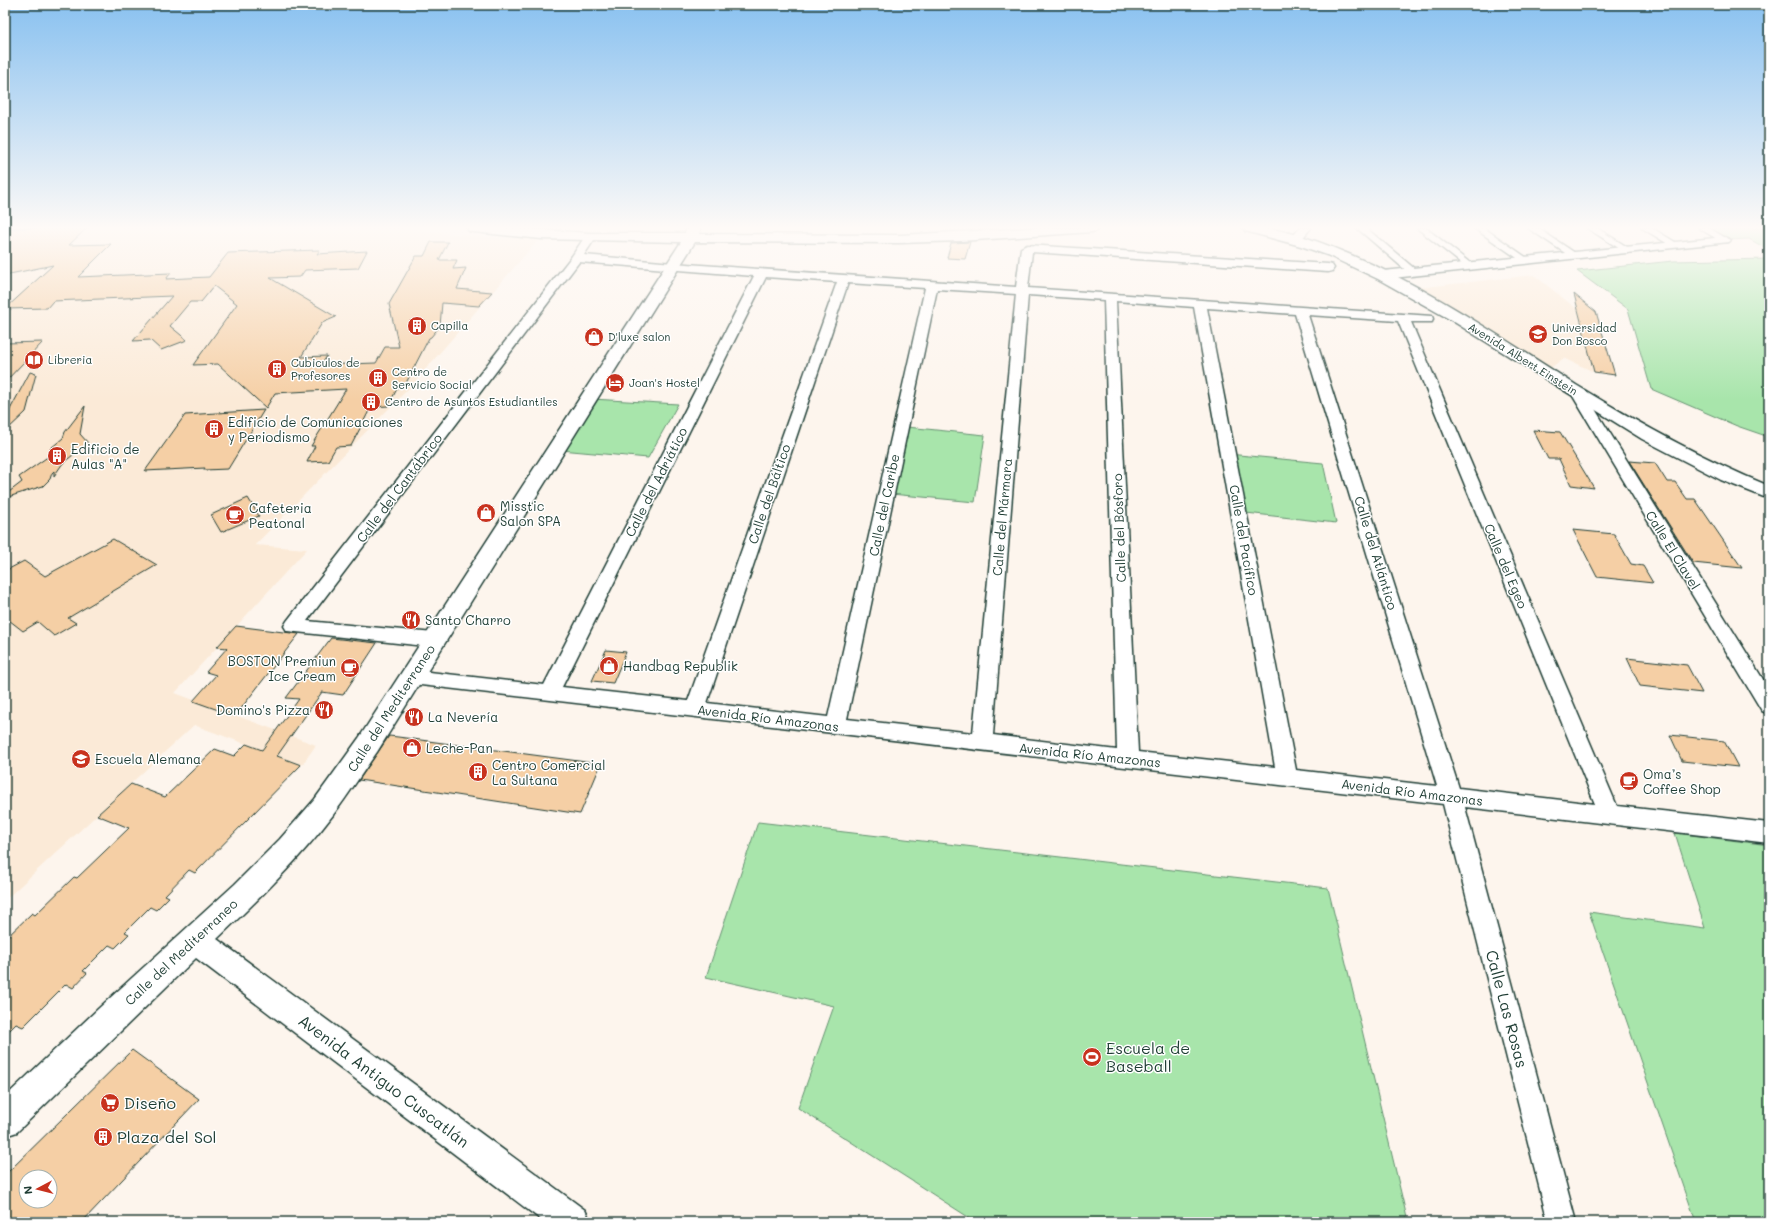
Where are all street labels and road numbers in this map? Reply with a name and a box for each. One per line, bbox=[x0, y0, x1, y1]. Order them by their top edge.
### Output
street label: Avenida Albert Einstein bbox=[1466, 319, 1581, 398]
street label: Calle del Adriático bbox=[621, 424, 691, 539]
street label: Calle del Cantábrico bbox=[352, 429, 445, 546]
street label: Calle del Báltico bbox=[744, 441, 794, 546]
street label: Calle del Caribe bbox=[864, 452, 903, 558]
street label: Calle del Mármara bbox=[988, 457, 1015, 576]
street label: Calle del Bósforo bbox=[1108, 473, 1129, 583]
street label: Calle del Pacífico bbox=[1226, 483, 1263, 597]
street label: Calle del Atlántico bbox=[1351, 494, 1402, 612]
street label: Calle El Clavel bbox=[1642, 507, 1704, 592]
street label: Calle del Egeo bbox=[1481, 521, 1532, 611]
street label: Calle del Mediterraneo bbox=[343, 641, 438, 775]
street label: Avenida Río Amazonas bbox=[696, 700, 840, 735]
street label: Avenida Río Amazonas bbox=[1018, 739, 1162, 770]
street label: Avenida Río Amazonas bbox=[1340, 774, 1484, 809]
street label: Calle del Mediterraneo bbox=[121, 895, 241, 1008]
street label: Calle Las Rosas bbox=[1482, 948, 1533, 1070]
street label: Avenida Antiguo Cuscatlán bbox=[295, 1009, 474, 1152]

